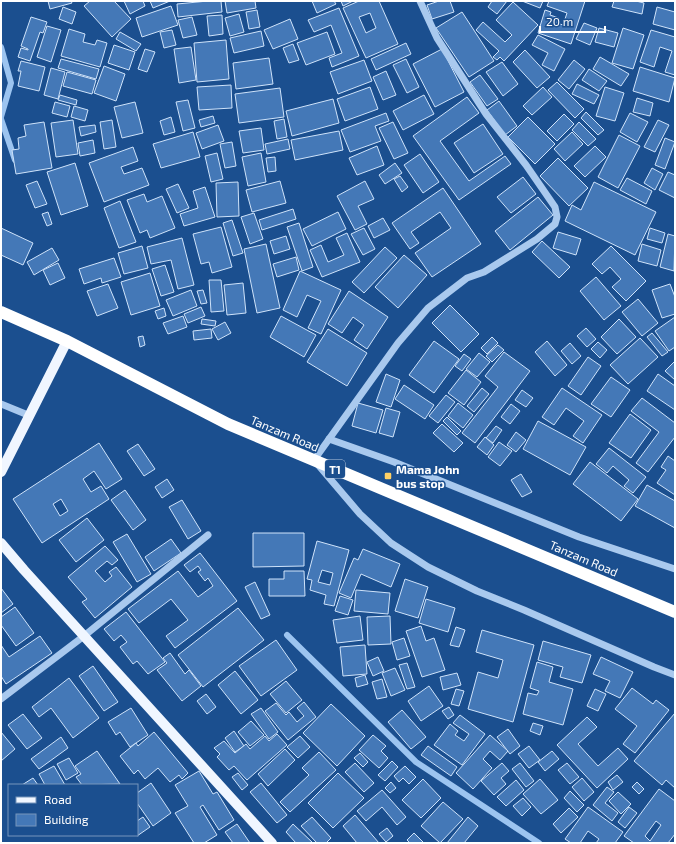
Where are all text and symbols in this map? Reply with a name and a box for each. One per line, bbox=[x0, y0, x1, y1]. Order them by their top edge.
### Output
scale bar bbox=[540, 8, 605, 34]
text: 20 m bbox=[546, 14, 573, 28]
street label: Tanzam Road bbox=[249, 412, 321, 454]
road number: T1 bbox=[325, 460, 345, 478]
place label: Mama John bus stop bbox=[396, 462, 460, 490]
marker: Mama John bus stop bbox=[383, 471, 393, 481]
street label: Tanzam Road bbox=[548, 537, 620, 579]
legend bbox=[8, 784, 138, 836]
text: Road bbox=[44, 792, 72, 806]
text: Building bbox=[44, 812, 89, 826]

